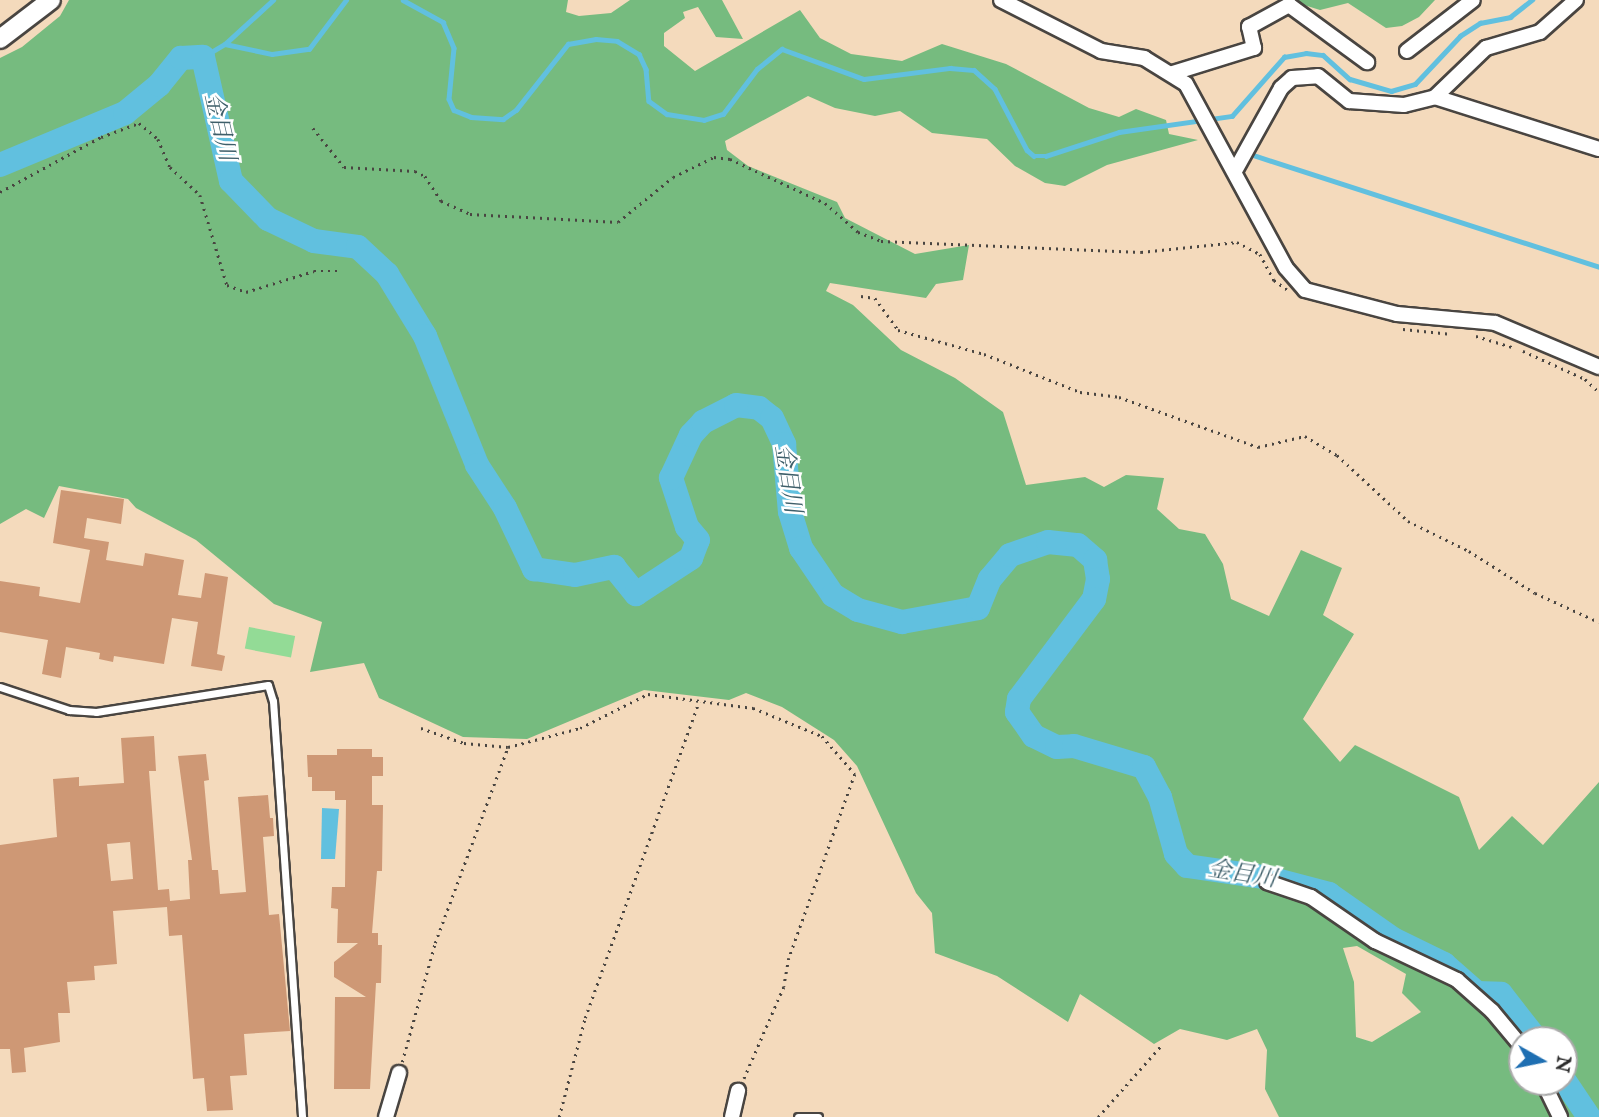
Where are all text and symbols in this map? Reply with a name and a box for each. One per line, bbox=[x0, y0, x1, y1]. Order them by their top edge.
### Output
water label: 金目川 bbox=[198, 90, 240, 164]
water label: 金目川 bbox=[768, 443, 806, 515]
water label: 金目川 bbox=[1206, 856, 1278, 894]
north arrow bbox=[1508, 1026, 1578, 1096]
text: N bbox=[1549, 1054, 1575, 1074]

